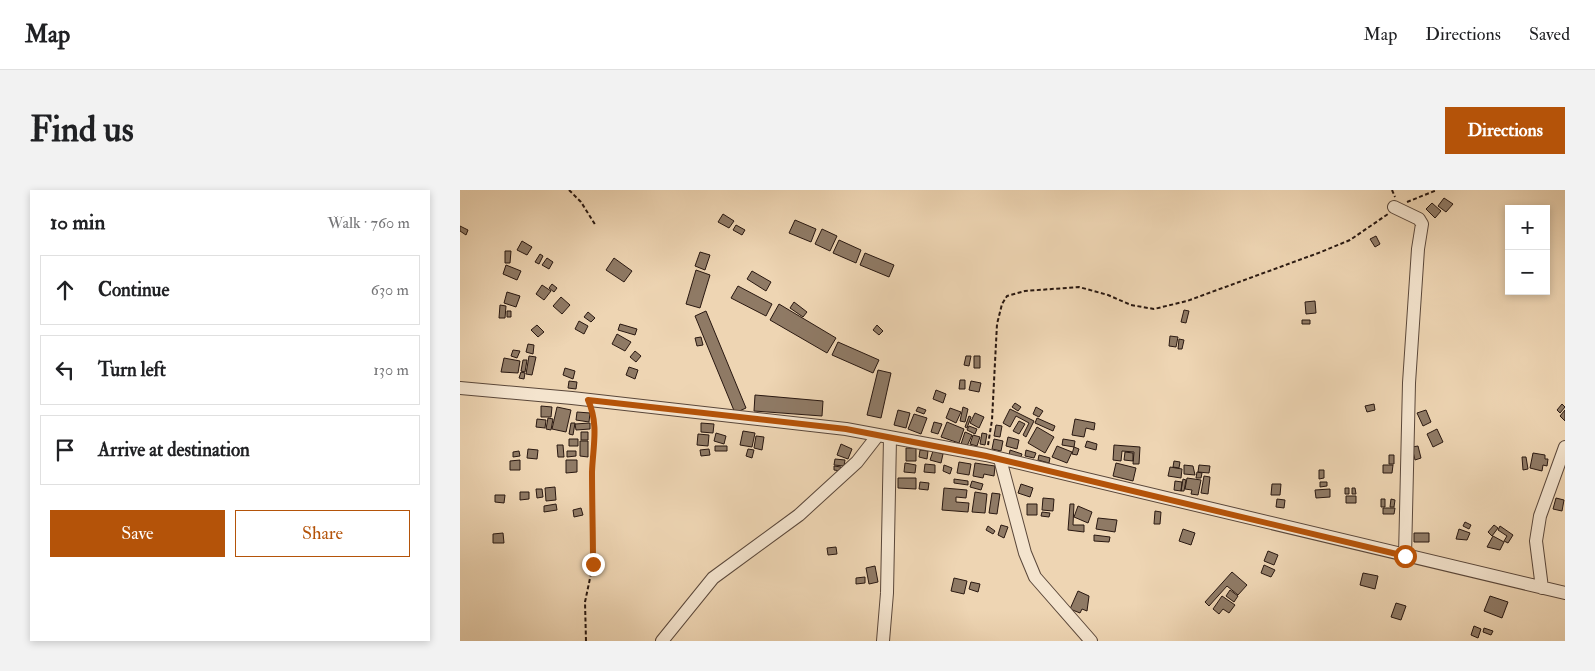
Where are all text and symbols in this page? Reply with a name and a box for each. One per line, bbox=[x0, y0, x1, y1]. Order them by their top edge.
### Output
text: Map bbox=[25, 19, 70, 50]
text: Map bbox=[1364, 23, 1397, 46]
text: Directions bbox=[1425, 23, 1501, 46]
text: Saved bbox=[1529, 23, 1570, 46]
button: Directions bbox=[1445, 107, 1565, 154]
text: Find us bbox=[30, 108, 134, 152]
map controls bbox=[1505, 205, 1550, 295]
button: + bbox=[1505, 205, 1550, 250]
text: 10 min bbox=[50, 209, 105, 236]
text: Walk · 760 m bbox=[328, 213, 410, 233]
button: − bbox=[1505, 250, 1550, 295]
icon: ahead bbox=[51, 276, 79, 304]
text: Continue bbox=[98, 278, 169, 302]
text: 630 m bbox=[371, 280, 409, 300]
icon: left bbox=[51, 356, 79, 384]
text: Turn left bbox=[98, 358, 166, 382]
text: 130 m bbox=[373, 360, 409, 380]
icon: arrive bbox=[51, 436, 79, 464]
text: Arrive at destination bbox=[98, 438, 250, 462]
button: Save bbox=[50, 510, 225, 557]
button: Share bbox=[235, 510, 410, 557]
route start bbox=[1394, 545, 1417, 568]
route end bbox=[582, 553, 605, 576]

